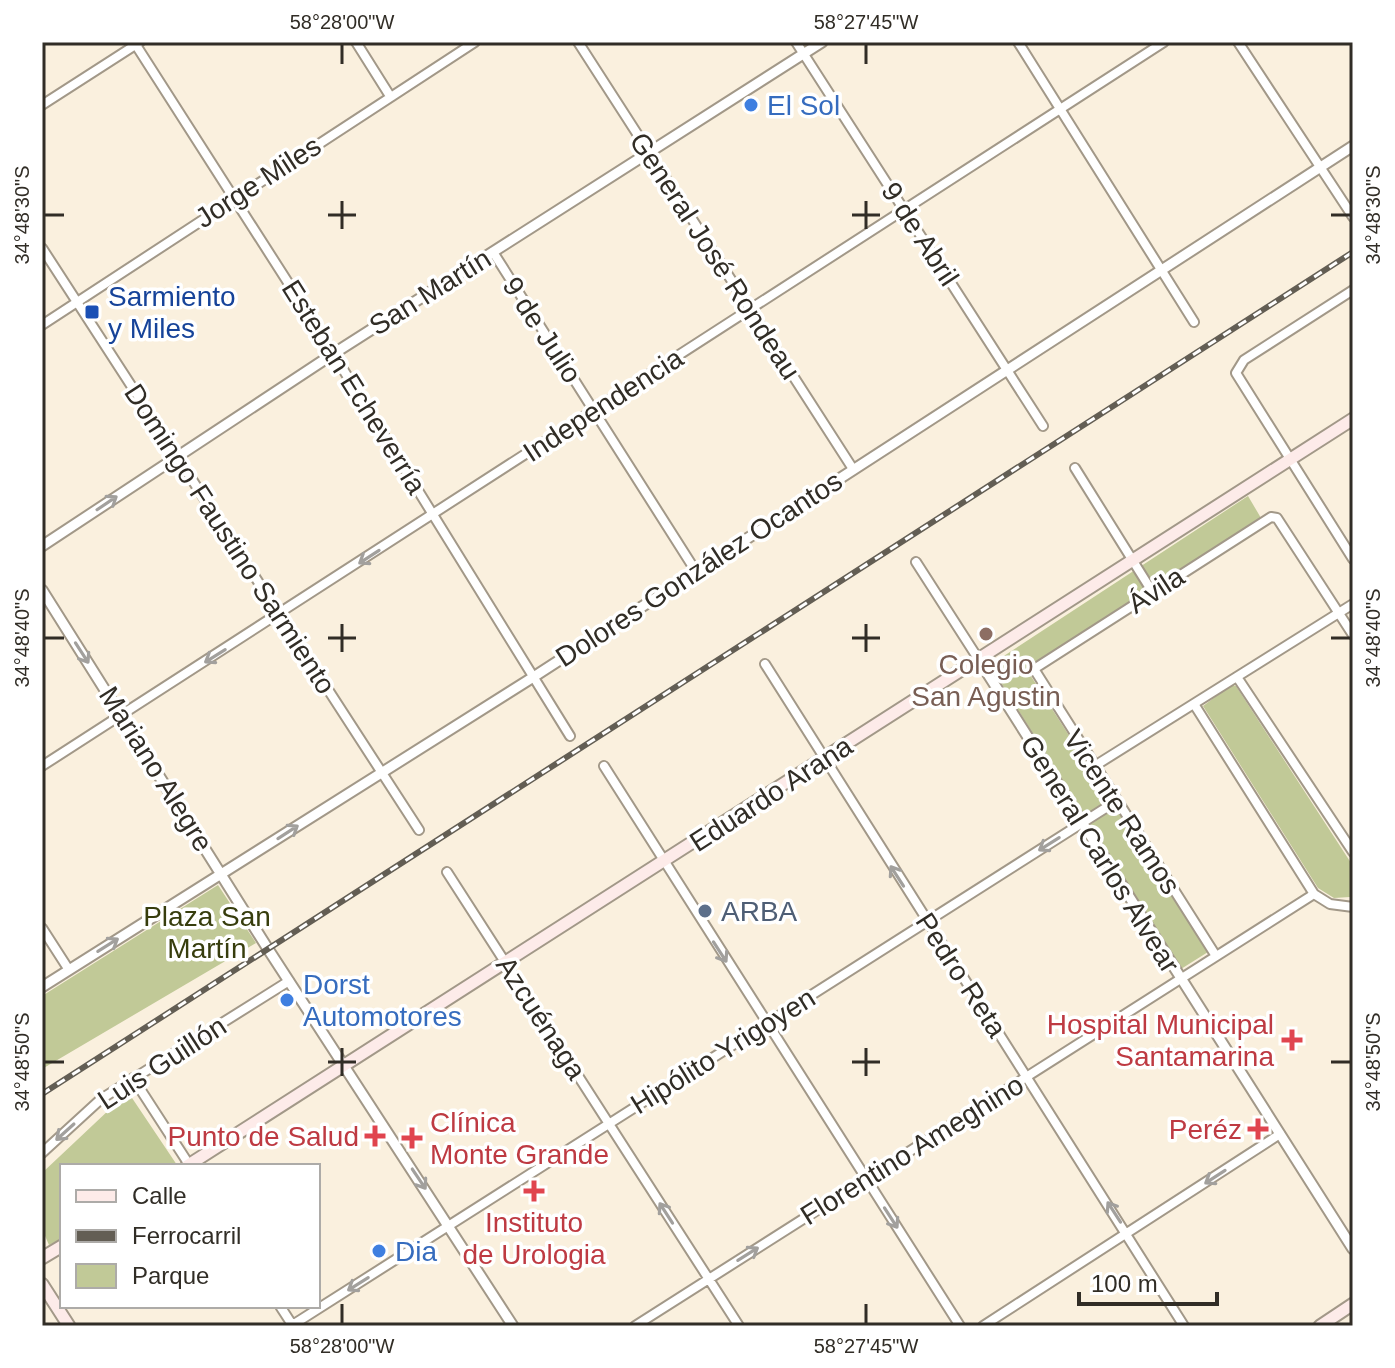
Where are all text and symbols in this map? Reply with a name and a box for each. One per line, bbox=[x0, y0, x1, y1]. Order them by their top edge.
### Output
text: 58°28'00"W bbox=[290, 11, 394, 33]
text: 58°27'45"W bbox=[814, 11, 918, 33]
place label: El Sol bbox=[767, 90, 840, 121]
marker: El Sol bbox=[742, 96, 760, 114]
street label: General José Rondeau bbox=[624, 127, 806, 385]
street label: Jorge Miles bbox=[190, 130, 326, 234]
text: 34°48'30"S bbox=[11, 166, 33, 265]
text: 34°48'30"S bbox=[1362, 166, 1384, 265]
street label: 9 de Abril bbox=[875, 177, 965, 291]
street label: San Martín bbox=[364, 243, 496, 341]
street label: 9 de Julio bbox=[496, 271, 588, 389]
street label: Esteban Echeverría bbox=[276, 275, 433, 500]
place label: Sarmiento y Miles bbox=[108, 281, 236, 344]
marker: Sarmiento y Miles bbox=[83, 303, 101, 321]
street label: Independencia bbox=[518, 342, 689, 468]
street label: Domingo Faustino Sarmiento bbox=[118, 378, 342, 700]
street label: Dolores González Ocantos bbox=[550, 465, 848, 673]
one-way arrow bbox=[95, 495, 118, 511]
one-way arrow bbox=[358, 550, 381, 566]
street label: Ávila bbox=[1122, 560, 1190, 620]
text: 34°48'40"S bbox=[11, 589, 33, 688]
text: 34°48'40"S bbox=[1362, 589, 1384, 688]
marker: Colegio San Agustin bbox=[977, 625, 995, 643]
one-way arrow bbox=[74, 641, 91, 663]
one-way arrow bbox=[204, 648, 227, 664]
place label: Colegio San Agustin bbox=[911, 649, 1061, 712]
street label: Mariano Alegre bbox=[93, 681, 219, 857]
street label: Vicente Ramos bbox=[1057, 724, 1187, 900]
street label: Eduardo Arana bbox=[684, 730, 858, 858]
street label: General Carlos Alvear bbox=[1014, 730, 1186, 978]
one-way arrow bbox=[276, 824, 298, 840]
one-way arrow bbox=[1039, 835, 1061, 852]
one-way arrow bbox=[889, 865, 905, 888]
place label: ARBA bbox=[721, 896, 798, 927]
park label: Plaza San Martín bbox=[143, 901, 271, 964]
marker: ARBA bbox=[696, 902, 714, 920]
street label: Pedro Reta bbox=[909, 907, 1013, 1043]
one-way arrow bbox=[96, 937, 119, 953]
one-way arrow bbox=[713, 940, 729, 963]
street label: Azcuénaga bbox=[490, 951, 592, 1086]
place label: Dorst Automotores bbox=[303, 969, 462, 1032]
street label: Hipólito Yrigoyen bbox=[625, 982, 821, 1120]
marker: Dorst Automotores bbox=[278, 991, 296, 1009]
place label: Hospital Municipal Santamarina bbox=[1047, 1009, 1274, 1072]
street label: Luis Guillón bbox=[92, 1010, 232, 1116]
text: 34°48'50"S bbox=[11, 1013, 33, 1112]
text: 34°48'50"S bbox=[1362, 1013, 1384, 1112]
marker: Hospital Municipal Santamarina bbox=[1281, 1029, 1303, 1051]
street label: Florentino Ameghino bbox=[795, 1069, 1029, 1231]
place label: Clínica Monte Grande bbox=[430, 1107, 609, 1170]
place label: Peréz bbox=[1169, 1114, 1242, 1145]
marker: Peréz bbox=[1249, 1120, 1267, 1138]
place label: Punto de Salud bbox=[168, 1121, 359, 1152]
one-way arrow bbox=[55, 1123, 75, 1142]
marker: Punto de Salud bbox=[366, 1127, 384, 1145]
marker: Clínica Monte Grande bbox=[401, 1127, 423, 1149]
legend bbox=[60, 1164, 320, 1308]
one-way arrow bbox=[411, 1167, 427, 1190]
one-way arrow bbox=[1204, 1169, 1227, 1185]
marker: Instituto de Urologia bbox=[523, 1180, 545, 1202]
text: Calle bbox=[132, 1182, 187, 1209]
one-way arrow bbox=[1105, 1201, 1121, 1224]
one-way arrow bbox=[658, 1203, 675, 1225]
one-way arrow bbox=[884, 1206, 900, 1229]
place label: Instituto de Urologia bbox=[462, 1207, 606, 1270]
text: Ferrocarril bbox=[132, 1222, 241, 1249]
place label: Dia bbox=[395, 1236, 437, 1267]
marker: Dia bbox=[370, 1242, 388, 1260]
one-way arrow bbox=[737, 1246, 759, 1262]
scale bar bbox=[1079, 1256, 1217, 1306]
text: Parque bbox=[132, 1262, 209, 1289]
text: 100 m bbox=[1091, 1270, 1158, 1297]
one-way arrow bbox=[347, 1275, 369, 1292]
text: 58°28'00"W bbox=[290, 1335, 394, 1357]
text: 58°27'45"W bbox=[814, 1335, 918, 1357]

